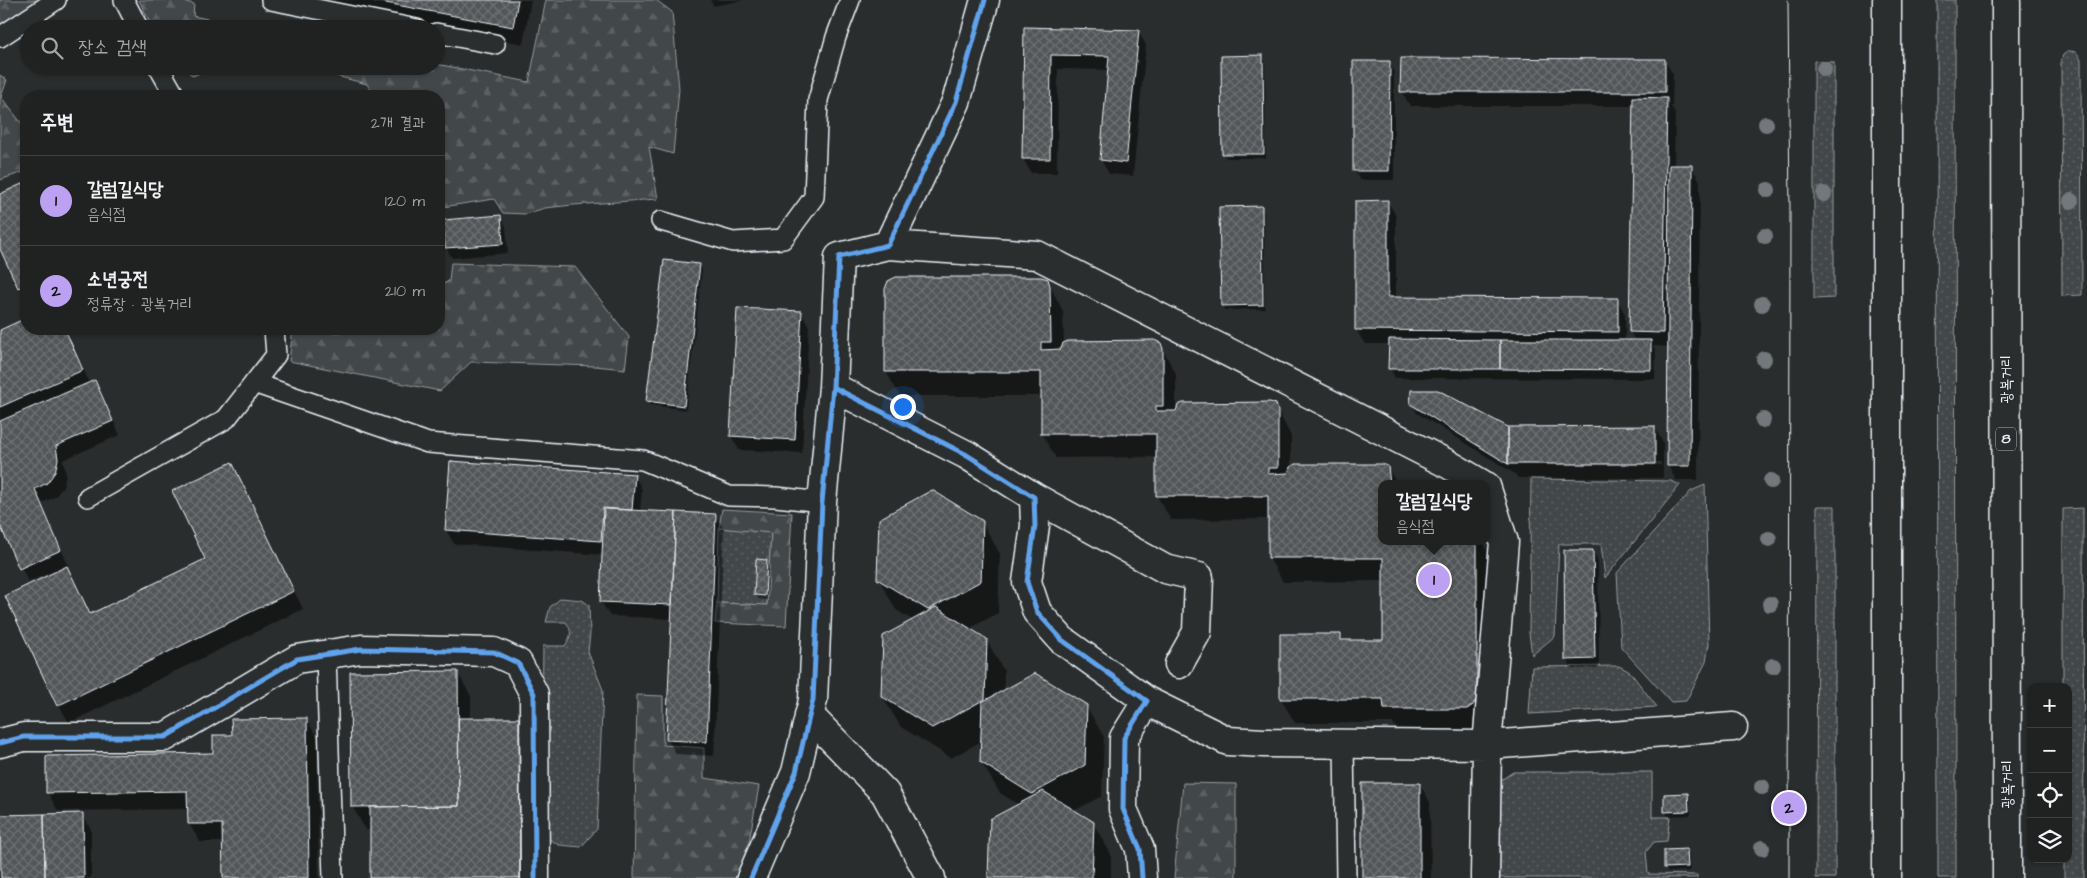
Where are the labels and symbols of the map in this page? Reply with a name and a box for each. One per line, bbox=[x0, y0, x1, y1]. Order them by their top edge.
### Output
street label: 광복거리 bbox=[1996, 355, 2017, 403]
your location bbox=[890, 394, 916, 420]
road number: 8 bbox=[1996, 428, 2016, 450]
pin: 1 bbox=[1418, 561, 1450, 599]
street label: 광복거리 bbox=[1997, 760, 2018, 808]
pin: 2 bbox=[1773, 789, 1805, 827]

